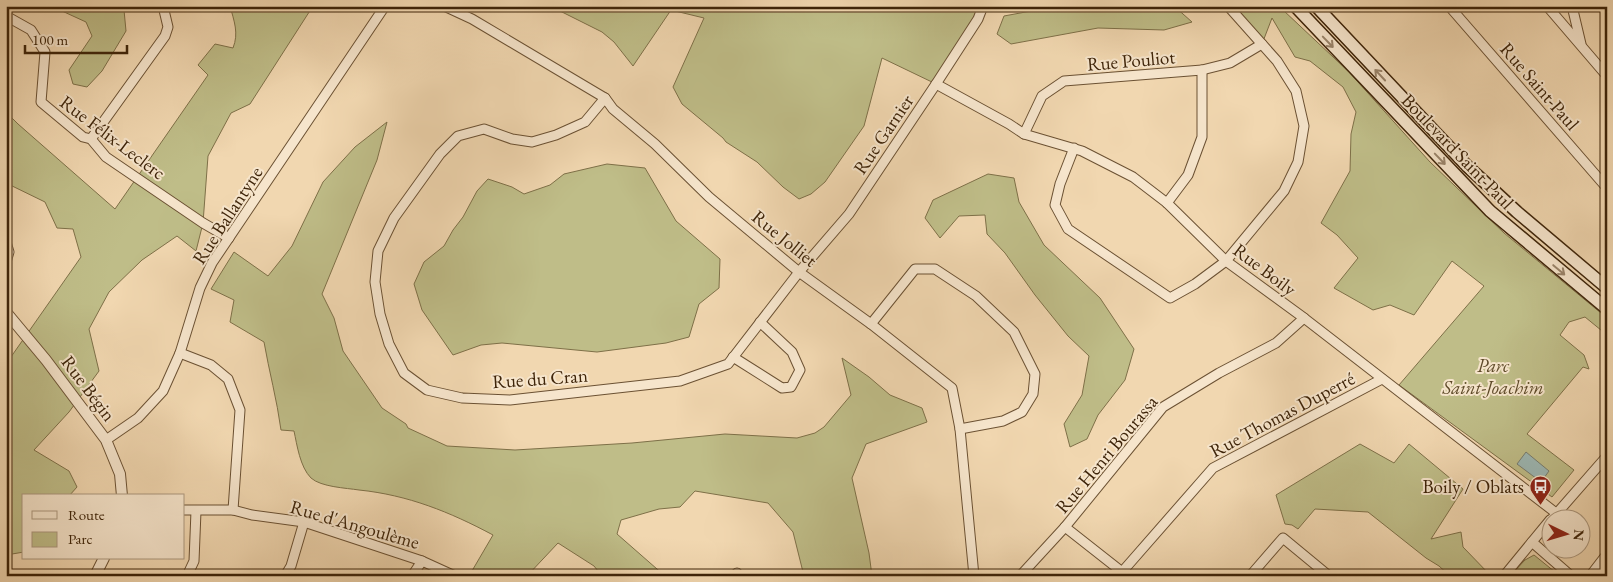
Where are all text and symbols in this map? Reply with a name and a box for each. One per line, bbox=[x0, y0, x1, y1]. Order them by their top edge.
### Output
scale bar bbox=[25, 22, 128, 54]
text: 100 m bbox=[32, 30, 69, 49]
one-way arrow bbox=[1322, 35, 1334, 48]
street label: Rue Saint-Paul bbox=[1495, 37, 1585, 136]
street label: Rue Pouliot bbox=[1086, 44, 1176, 77]
one-way arrow bbox=[1374, 68, 1386, 81]
street label: Boulevard Saint-Paul bbox=[1396, 88, 1520, 215]
street label: Rue Félix-Leclerc bbox=[55, 89, 171, 185]
street label: Rue Garnier bbox=[848, 89, 920, 179]
one-way arrow bbox=[1434, 153, 1446, 166]
street label: Rue Ballantyne bbox=[186, 162, 268, 269]
street label: Rue Jolliet bbox=[747, 204, 823, 273]
street label: Rue Boily bbox=[1228, 237, 1302, 302]
one-way arrow bbox=[1553, 264, 1566, 275]
street label: Rue Bégin bbox=[56, 350, 122, 426]
park label: Parc Saint-Joachim bbox=[1441, 353, 1544, 400]
street label: Rue du Cran bbox=[491, 363, 589, 394]
street label: Rue Thomas Duperré bbox=[1205, 366, 1359, 463]
street label: Rue Henri Bourassa bbox=[1050, 390, 1163, 519]
place label: Boily / Oblats bbox=[1422, 474, 1524, 499]
bus stop icon: Boily / Oblats bbox=[1528, 474, 1552, 505]
legend bbox=[22, 494, 185, 560]
street label: Rue d'Angoulème bbox=[287, 494, 422, 555]
text: Route bbox=[68, 505, 105, 524]
north arrow bbox=[1540, 510, 1590, 560]
text: Parc bbox=[68, 529, 93, 548]
text: N bbox=[1569, 529, 1588, 542]

